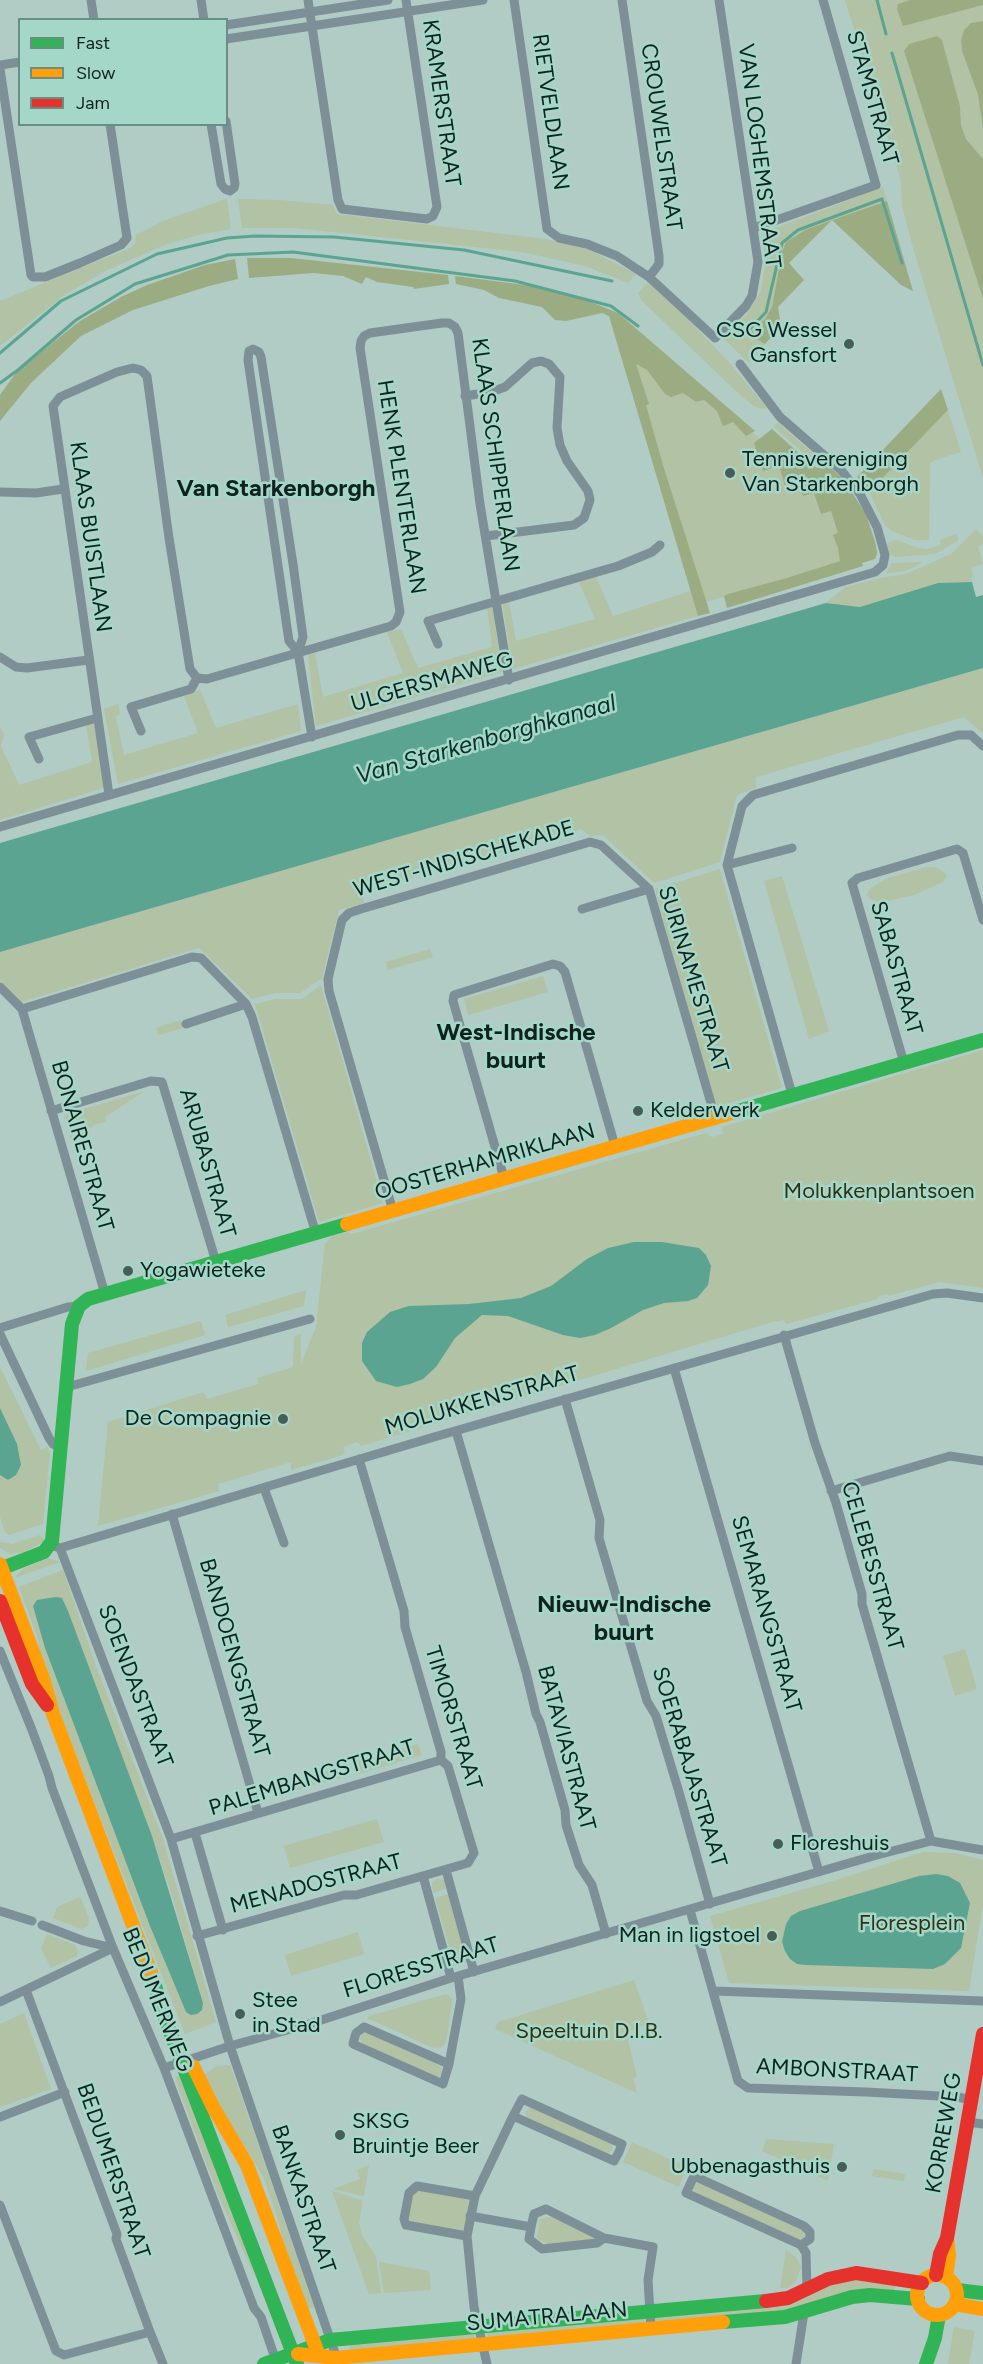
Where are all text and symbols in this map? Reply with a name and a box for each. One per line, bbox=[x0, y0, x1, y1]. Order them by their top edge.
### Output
legend bbox=[18, 18, 228, 126]
street label: KRAMERSTRAAT bbox=[416, 18, 466, 188]
street label: STAMSTRAAT bbox=[840, 28, 904, 168]
text: Fast bbox=[76, 32, 110, 54]
street label: RIETVELDLAAN bbox=[526, 32, 574, 192]
street label: CROUWELSTRAAT bbox=[635, 42, 687, 232]
street label: VAN LOGHEMSTRAAT bbox=[732, 42, 786, 270]
text: Slow bbox=[76, 62, 115, 84]
text: Jam bbox=[76, 92, 110, 114]
place label: CSG Wessel Gansfort bbox=[716, 318, 837, 370]
street label: KLAAS SCHIPPERLAAN bbox=[466, 336, 524, 574]
marker: CSG Wessel Gansfort bbox=[842, 337, 856, 351]
street label: HENK PLENTERLAAN bbox=[371, 378, 431, 596]
street label: KLAAS BUISTLAAN bbox=[64, 440, 116, 634]
place label: Tennisvereniging Van Starkenborgh bbox=[742, 447, 919, 499]
marker: Tennisvereniging Van Starkenborgh bbox=[723, 466, 737, 480]
district label: Van Starkenborgh bbox=[176, 475, 376, 503]
street label: ULGERSMAWEG bbox=[348, 646, 516, 718]
water label: Van Starkenborghkanaal bbox=[353, 689, 619, 791]
street label: WEST-INDISCHEKADE bbox=[351, 815, 577, 903]
street label: SURINAMESTRAAT bbox=[652, 883, 734, 1075]
street label: SABASTRAAT bbox=[864, 898, 928, 1038]
district label: West-Indische buurt bbox=[437, 1019, 595, 1075]
street label: BONAIRESTRAAT bbox=[45, 1058, 119, 1234]
street label: ARUBASTRAAT bbox=[173, 1086, 241, 1240]
place label: Kelderwerk bbox=[650, 1098, 760, 1124]
marker: Kelderwerk bbox=[631, 1104, 645, 1118]
street label: OOSTERHAMRIKLAAN bbox=[372, 1118, 598, 1206]
park label: Molukkenplantsoen bbox=[784, 1179, 974, 1205]
place label: Yogawieteke bbox=[140, 1258, 266, 1284]
marker: Yogawieteke bbox=[121, 1264, 135, 1278]
street label: MOLUKKENSTRAAT bbox=[382, 1361, 582, 1441]
place label: De Compagnie bbox=[125, 1406, 271, 1432]
marker: De Compagnie bbox=[276, 1412, 290, 1426]
street label: CELEBESSTRAAT bbox=[835, 1479, 909, 1653]
street label: SEMARANGSTRAAT bbox=[725, 1513, 807, 1715]
street label: BANDOENGSTRAAT bbox=[193, 1556, 275, 1760]
district label: Nieuw-Indische buurt bbox=[537, 1591, 711, 1647]
street label: SOENDASTRAAT bbox=[92, 1601, 178, 1771]
street label: TIMORSTRAAT bbox=[419, 1643, 487, 1793]
street label: BATAVIASTRAAT bbox=[531, 1663, 601, 1833]
street label: SOERABAJASTRAAT bbox=[646, 1664, 732, 1870]
street label: PALEMBANGSTRAAT bbox=[206, 1734, 418, 1822]
place label: Floreshuis bbox=[790, 1831, 889, 1857]
marker: Floreshuis bbox=[771, 1837, 785, 1851]
street label: MENADOSTRAAT bbox=[227, 1848, 405, 1920]
park label: Floresplein bbox=[859, 1911, 965, 1937]
place label: Man in ligstoel bbox=[619, 1923, 760, 1949]
street label: BEDUMERWEG bbox=[116, 1924, 198, 2076]
marker: Man in ligstoel bbox=[765, 1929, 779, 1943]
street label: FLORESSTRAAT bbox=[340, 1932, 502, 2004]
place label: Stee in Stad bbox=[252, 1988, 321, 2040]
marker: Stee in Stad bbox=[233, 2007, 247, 2021]
park label: Speeltuin D.I.B. bbox=[515, 2019, 663, 2045]
street label: AMBONSTRAAT bbox=[755, 2054, 919, 2088]
street label: KORREWEG bbox=[920, 2071, 968, 2195]
street label: BEDUMERSTRAAT bbox=[71, 2080, 155, 2262]
place label: SKSG Bruintje Beer bbox=[352, 2109, 479, 2160]
street label: BANKASTRAAT bbox=[265, 2122, 341, 2276]
marker: SKSG Bruintje Beer bbox=[333, 2128, 347, 2142]
place label: Ubbenagasthuis bbox=[671, 2154, 830, 2180]
marker: Ubbenagasthuis bbox=[835, 2160, 849, 2174]
street label: SUMATRALAAN bbox=[465, 2297, 629, 2337]

